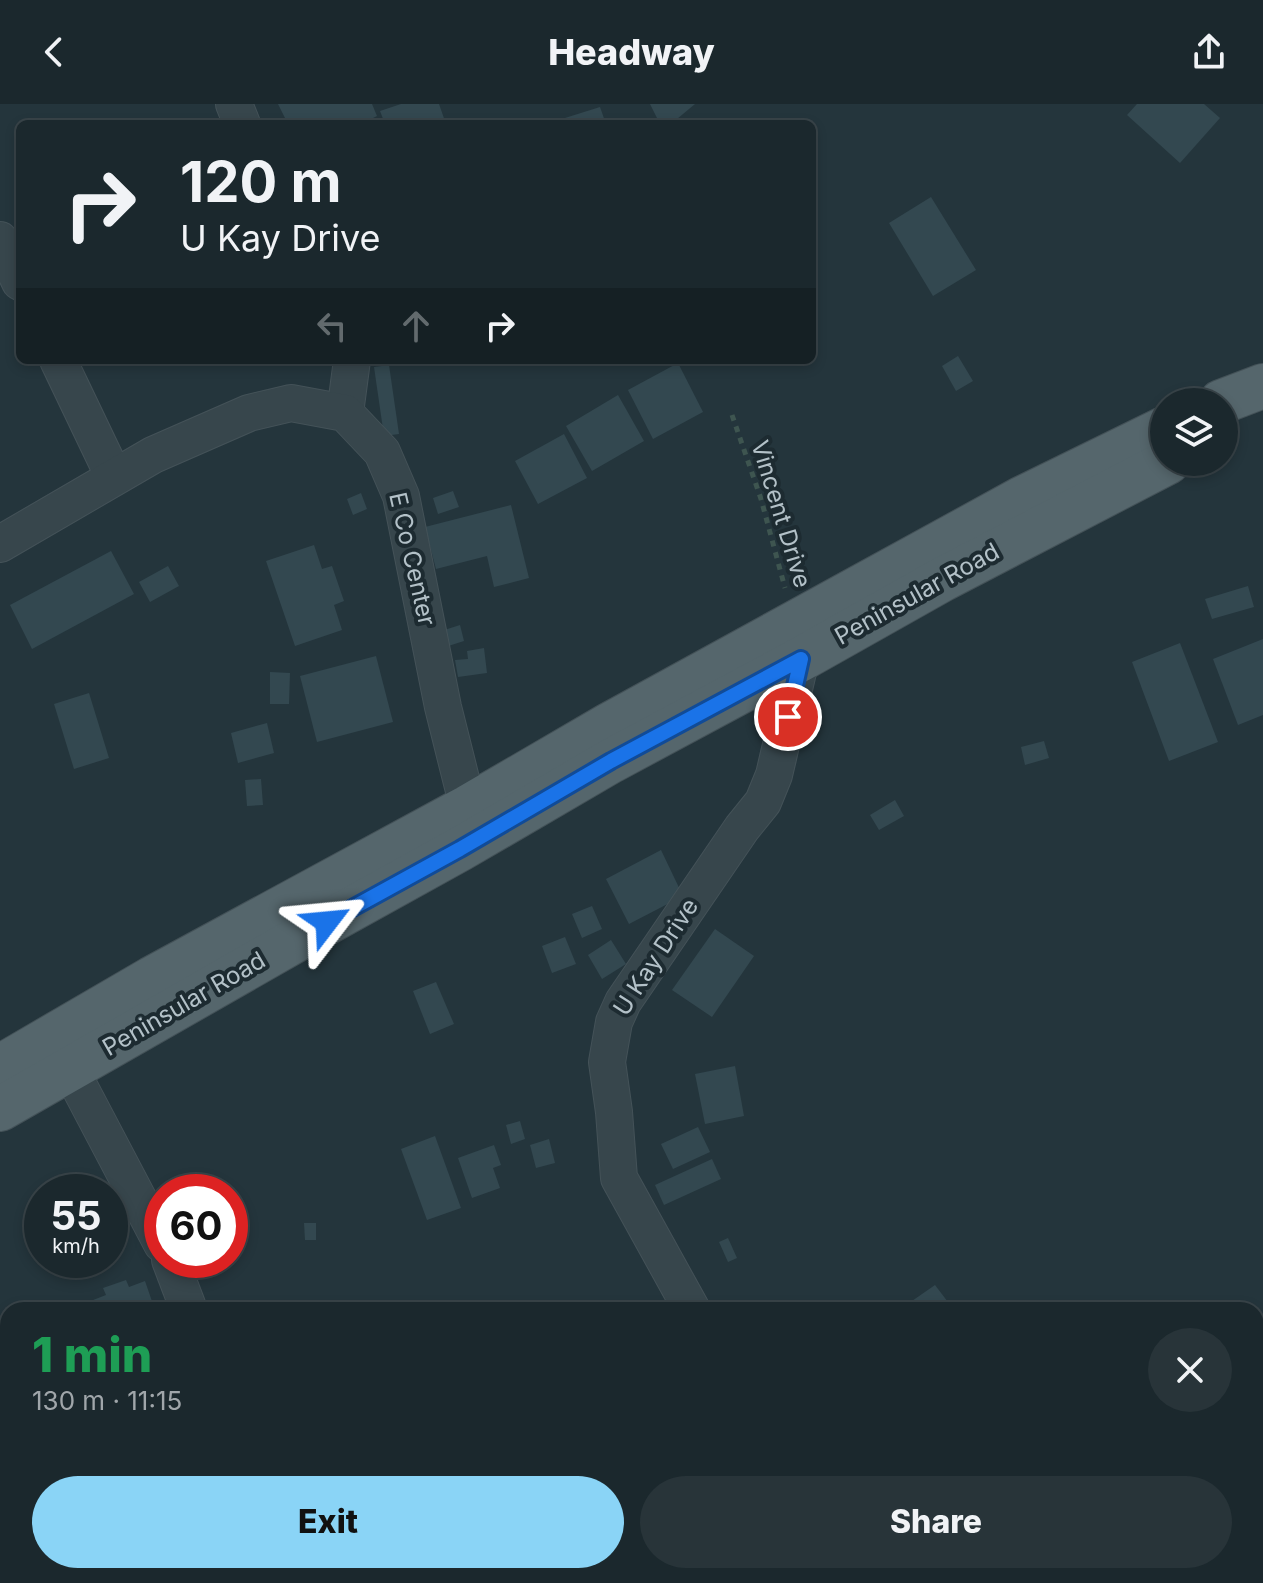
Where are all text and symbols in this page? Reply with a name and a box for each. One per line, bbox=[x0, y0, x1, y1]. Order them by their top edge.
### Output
icon: back bbox=[32, 30, 76, 74]
text: Headway bbox=[548, 30, 715, 74]
icon: share bbox=[1187, 30, 1231, 74]
text: 120 m bbox=[180, 148, 342, 216]
icon: right bbox=[48, 152, 152, 256]
text: U Kay Drive bbox=[180, 216, 380, 260]
icon: left bbox=[310, 304, 354, 348]
icon: ahead bbox=[394, 304, 438, 348]
icon: right bbox=[478, 304, 522, 348]
map controls bbox=[1150, 388, 1238, 476]
button: layers bbox=[1150, 388, 1238, 476]
street label: Vincent Drive bbox=[745, 437, 818, 591]
street label: E Co Center bbox=[383, 489, 442, 629]
street label: Peninsular Road bbox=[830, 536, 1004, 651]
pin bbox=[754, 683, 822, 751]
icon: arrive bbox=[766, 695, 810, 739]
position arrow bbox=[285, 880, 369, 964]
street label: U Kay Drive bbox=[607, 893, 704, 1021]
street label: Peninsular Road bbox=[97, 945, 270, 1062]
speed limit sign: 60 bbox=[144, 1174, 248, 1278]
text: 55 bbox=[50, 1191, 102, 1240]
text: km/h bbox=[52, 1234, 100, 1258]
text: 1 min bbox=[32, 1325, 152, 1384]
button: close bbox=[1148, 1328, 1232, 1412]
text: 130 m · 11:15 bbox=[32, 1385, 182, 1416]
button: Exit bbox=[32, 1476, 624, 1568]
button: Share bbox=[640, 1476, 1232, 1568]

